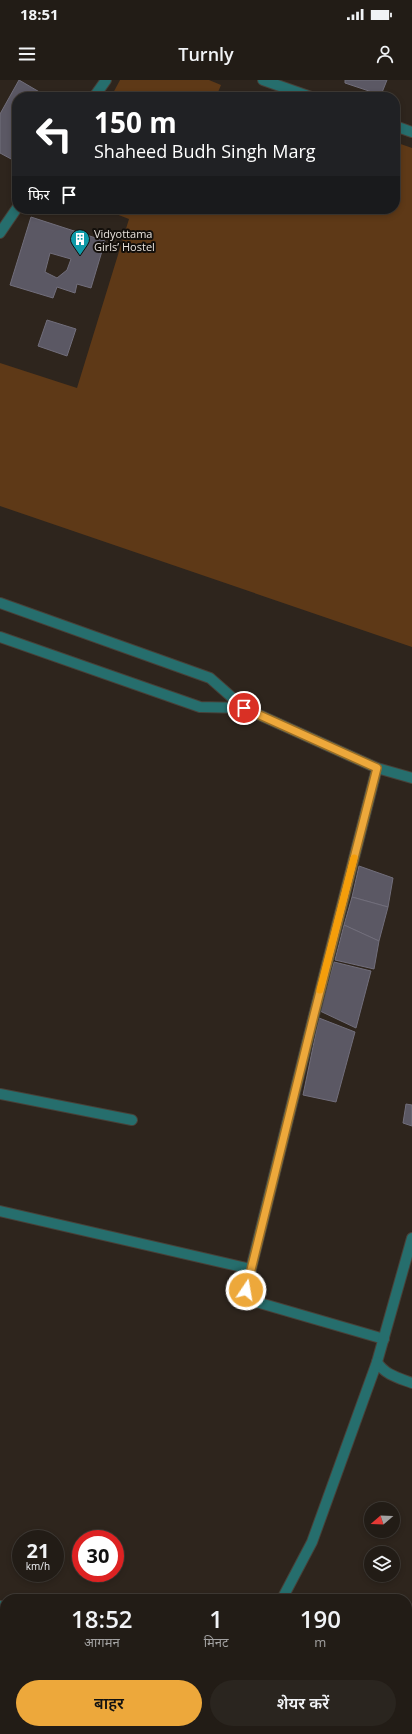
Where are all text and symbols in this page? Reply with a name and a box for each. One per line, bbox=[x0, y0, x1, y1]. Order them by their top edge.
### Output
text: 18:51 bbox=[20, 4, 59, 24]
text: Turnly bbox=[178, 42, 234, 66]
icon: menu bbox=[16, 43, 38, 65]
icon: person bbox=[374, 43, 396, 65]
text: 150 m bbox=[94, 103, 177, 141]
icon: left bbox=[28, 108, 80, 160]
text: Shaheed Budh Singh Marg bbox=[94, 139, 316, 163]
text: फिर bbox=[28, 184, 50, 204]
icon: arrive bbox=[58, 184, 80, 206]
place label: Vidyottama Girls’ Hostel bbox=[94, 226, 155, 254]
building icon: Vidyottama Girls’ Hostel bbox=[69, 228, 91, 256]
pin bbox=[227, 691, 261, 725]
icon: arrive bbox=[233, 697, 255, 719]
position arrow bbox=[225, 1269, 267, 1311]
north arrow bbox=[364, 1502, 400, 1538]
map controls bbox=[364, 1502, 400, 1582]
speed limit sign: 30 bbox=[72, 1530, 124, 1582]
text: 21 bbox=[27, 1537, 49, 1564]
button: layers bbox=[364, 1546, 400, 1582]
text: km/h bbox=[26, 1559, 50, 1573]
text: 18:52 bbox=[71, 1602, 133, 1635]
text: 1 bbox=[209, 1602, 223, 1635]
text: 190 bbox=[300, 1602, 341, 1635]
text: आगमन bbox=[84, 1633, 120, 1651]
text: मिनट bbox=[204, 1633, 229, 1651]
text: m bbox=[314, 1633, 326, 1651]
button: बाहर bbox=[16, 1680, 202, 1726]
button: शेयर करें bbox=[210, 1680, 396, 1726]

